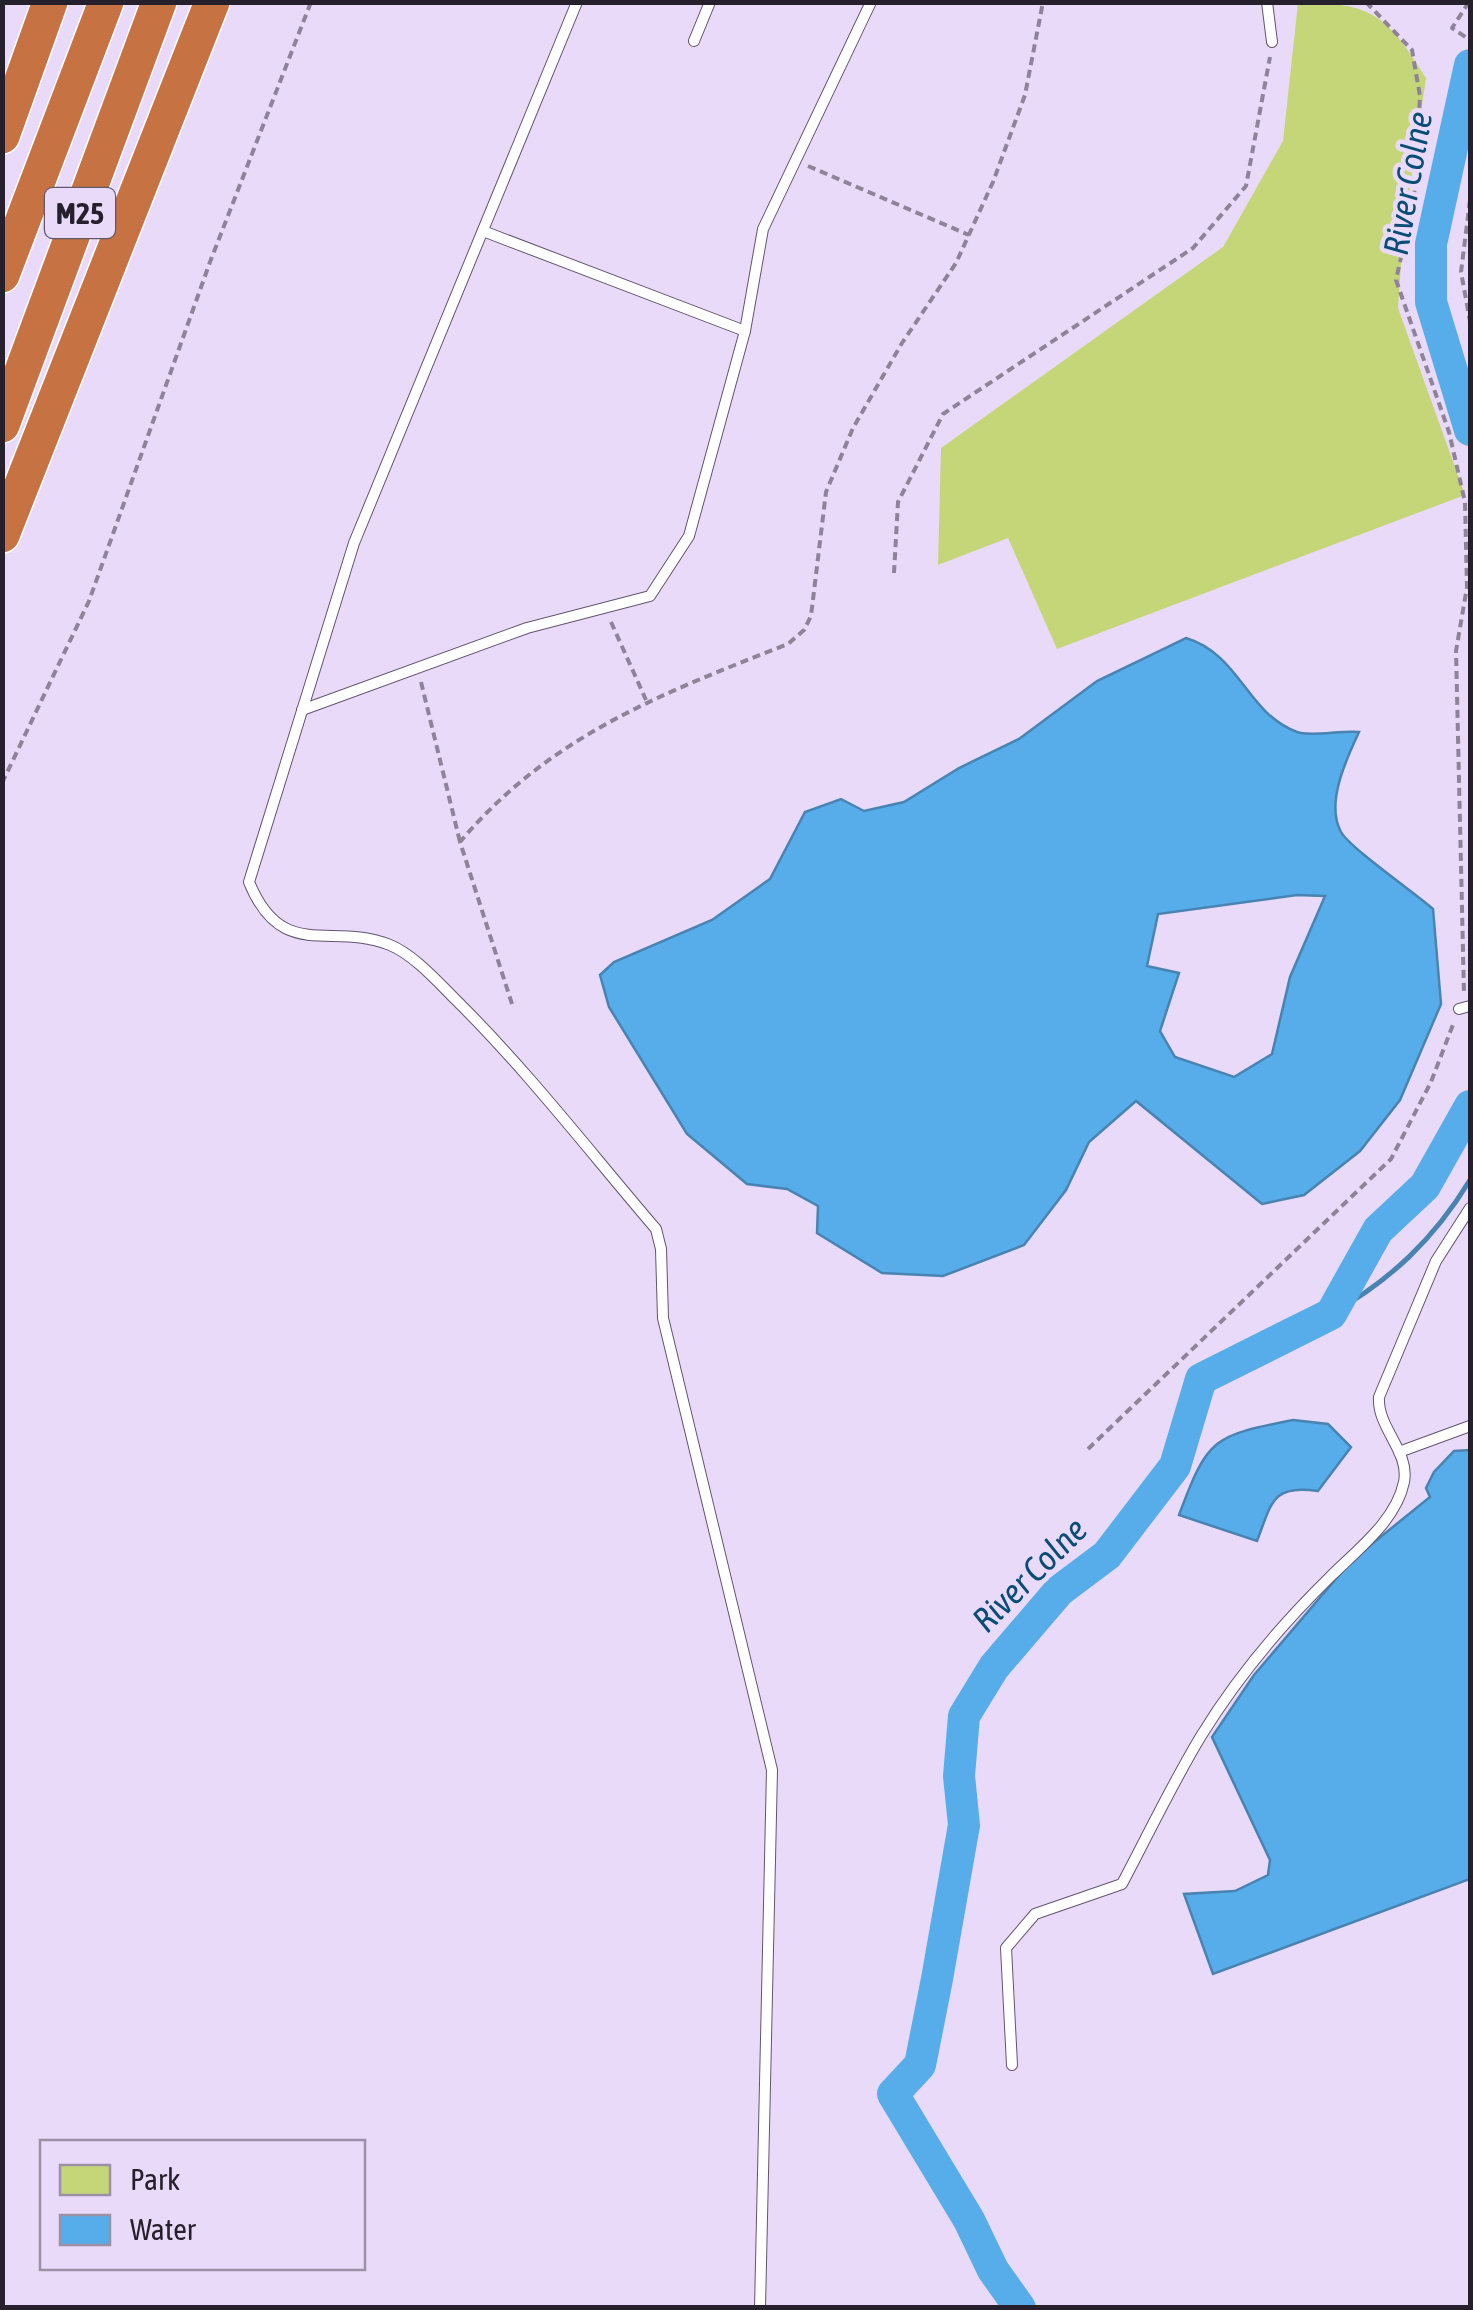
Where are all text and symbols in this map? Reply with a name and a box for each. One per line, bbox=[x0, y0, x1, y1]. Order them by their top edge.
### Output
water label: River Colne bbox=[1375, 108, 1439, 258]
road number: M25 bbox=[45, 188, 115, 238]
water label: River Colne bbox=[964, 1509, 1094, 1639]
legend bbox=[40, 2140, 365, 2270]
text: Park bbox=[130, 2162, 180, 2196]
text: Water bbox=[130, 2212, 197, 2246]

